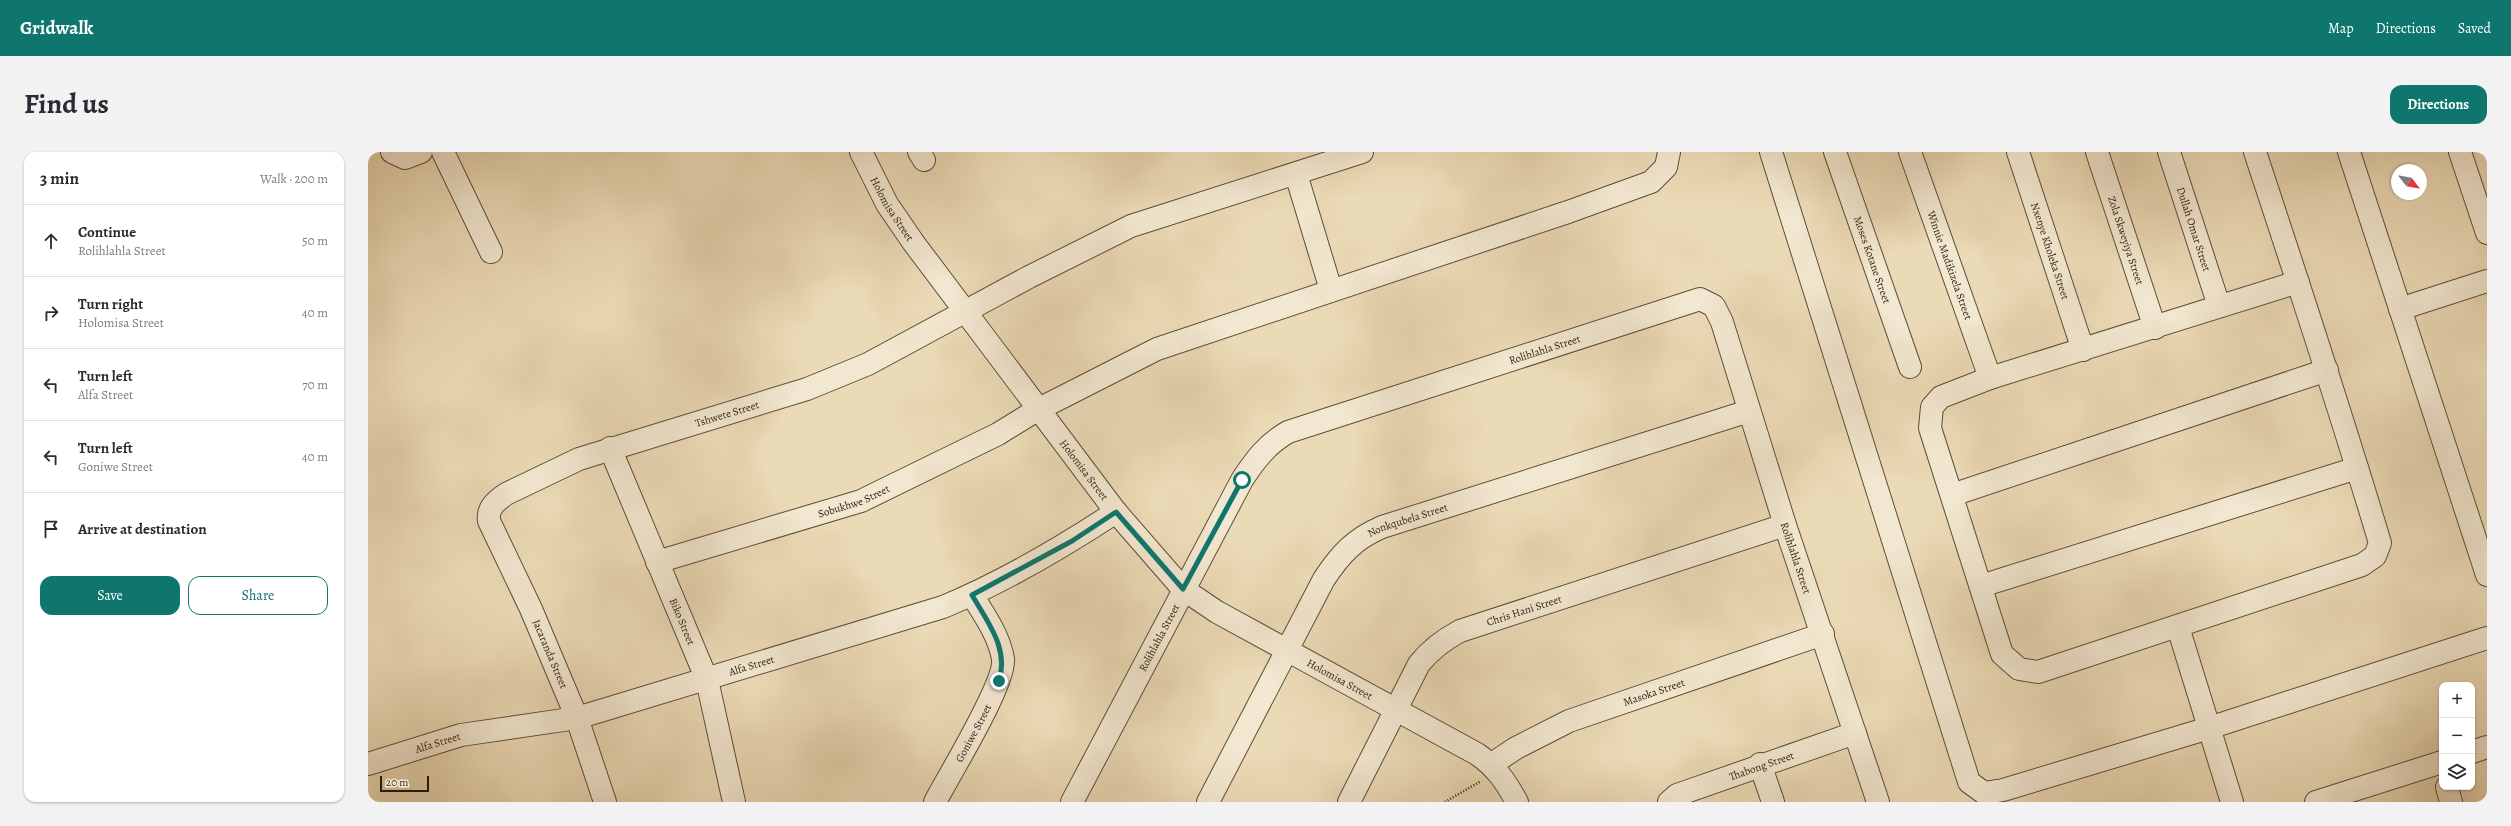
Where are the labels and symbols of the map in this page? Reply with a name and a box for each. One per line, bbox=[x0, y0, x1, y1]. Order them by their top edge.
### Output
north arrow bbox=[2391, 164, 2427, 200]
street label: Holomisa Street bbox=[867, 174, 918, 244]
street label: Dullah Omar Street bbox=[2173, 185, 2215, 273]
street label: Zola Skweyiya Street bbox=[2105, 194, 2148, 287]
street label: Nxenye Kholeka Street bbox=[2028, 200, 2073, 302]
street label: Winnie Madikizela Street bbox=[1924, 208, 1976, 322]
street label: Moses Kotane Street bbox=[1850, 214, 1895, 306]
street label: Rolihlahla Street bbox=[1507, 330, 1583, 368]
street label: Tshwete Street bbox=[693, 397, 761, 430]
street label: Holomisa Street bbox=[1056, 436, 1112, 504]
route start bbox=[1233, 471, 1251, 489]
street label: Sobukhwe Street bbox=[816, 481, 892, 521]
street label: Nonkqubela Street bbox=[1365, 499, 1450, 540]
street label: Rolihlahla Street bbox=[1777, 520, 1815, 596]
street label: Chris Hani Street bbox=[1484, 591, 1564, 629]
street label: Biko Street bbox=[666, 596, 699, 648]
street label: Rolihlahla Street bbox=[1135, 601, 1183, 674]
street label: Jacaranda Street bbox=[529, 617, 571, 691]
street label: Alfa Street bbox=[726, 651, 776, 679]
street label: Holomisa Street bbox=[1304, 655, 1376, 703]
route end bbox=[990, 672, 1008, 690]
street label: Masoka Street bbox=[1621, 674, 1687, 709]
street label: Goniwe Street bbox=[951, 701, 995, 765]
street label: Alfa Street bbox=[412, 728, 463, 757]
street label: Thabong Street bbox=[1727, 747, 1796, 784]
scale bar bbox=[380, 774, 429, 793]

